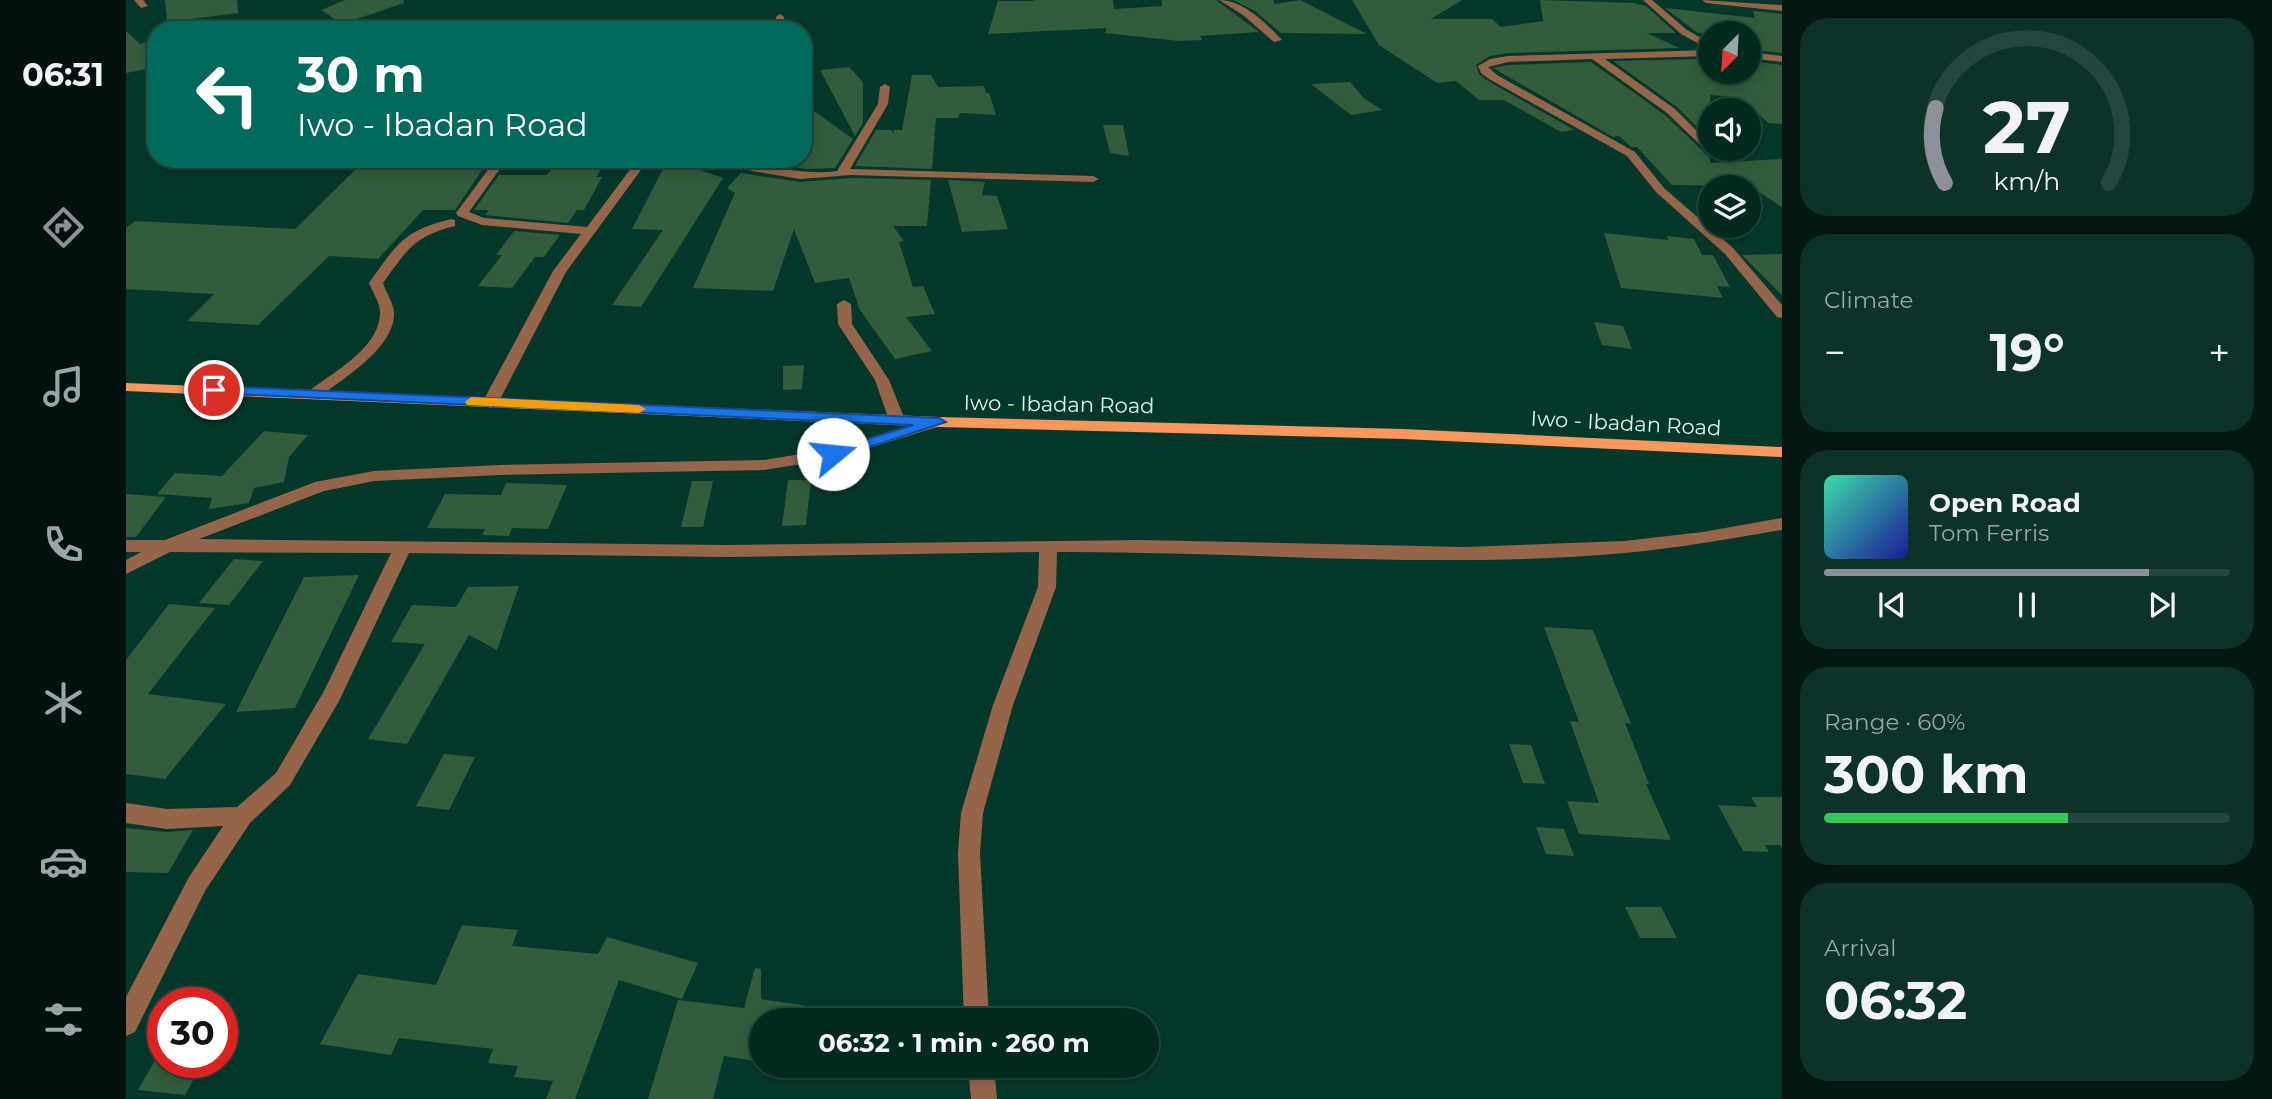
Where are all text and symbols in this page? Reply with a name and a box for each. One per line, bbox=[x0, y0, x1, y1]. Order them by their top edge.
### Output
north arrow bbox=[1698, 21, 1760, 84]
map controls bbox=[1698, 21, 1761, 238]
text: 30 m bbox=[297, 45, 425, 104]
icon: left bbox=[182, 49, 273, 140]
text: 06:31 bbox=[22, 55, 104, 94]
text: 27 bbox=[1983, 83, 2071, 171]
button: sound bbox=[1698, 98, 1761, 161]
text: Iwo - Ibadan Road bbox=[297, 105, 588, 144]
text: km/h bbox=[1994, 166, 2060, 196]
button: layers bbox=[1698, 175, 1761, 238]
icon: directions bbox=[39, 203, 88, 252]
text: Climate bbox=[1824, 286, 1913, 314]
text: 19° bbox=[1989, 321, 2065, 384]
text: − bbox=[1824, 329, 1846, 376]
text: + bbox=[2208, 329, 2230, 376]
pin bbox=[184, 360, 244, 420]
icon: music bbox=[39, 362, 88, 411]
icon: arrive bbox=[195, 371, 233, 409]
street label: Iwo - Ibadan Road bbox=[963, 390, 1155, 418]
street label: Iwo - Ibadan Road bbox=[1530, 406, 1722, 440]
position arrow bbox=[796, 417, 870, 491]
text: Open Road bbox=[1929, 487, 2081, 519]
text: Tom Ferris bbox=[1929, 519, 2049, 547]
icon: phone bbox=[39, 520, 88, 569]
icon: previous bbox=[1873, 586, 1911, 624]
icon: pause bbox=[2008, 586, 2046, 624]
icon: next bbox=[2143, 586, 2181, 624]
icon: climate bbox=[39, 678, 88, 727]
text: Range · 60% bbox=[1824, 708, 1965, 736]
text: 300 km bbox=[1824, 743, 2029, 806]
icon: car bbox=[39, 837, 88, 886]
text: Arrival bbox=[1824, 934, 1897, 962]
text: 06:32 bbox=[1824, 969, 1967, 1032]
speed limit sign: 30 bbox=[147, 987, 238, 1078]
icon: filters bbox=[39, 995, 88, 1044]
text: 06:32 · 1 min · 260 m bbox=[818, 1027, 1090, 1059]

